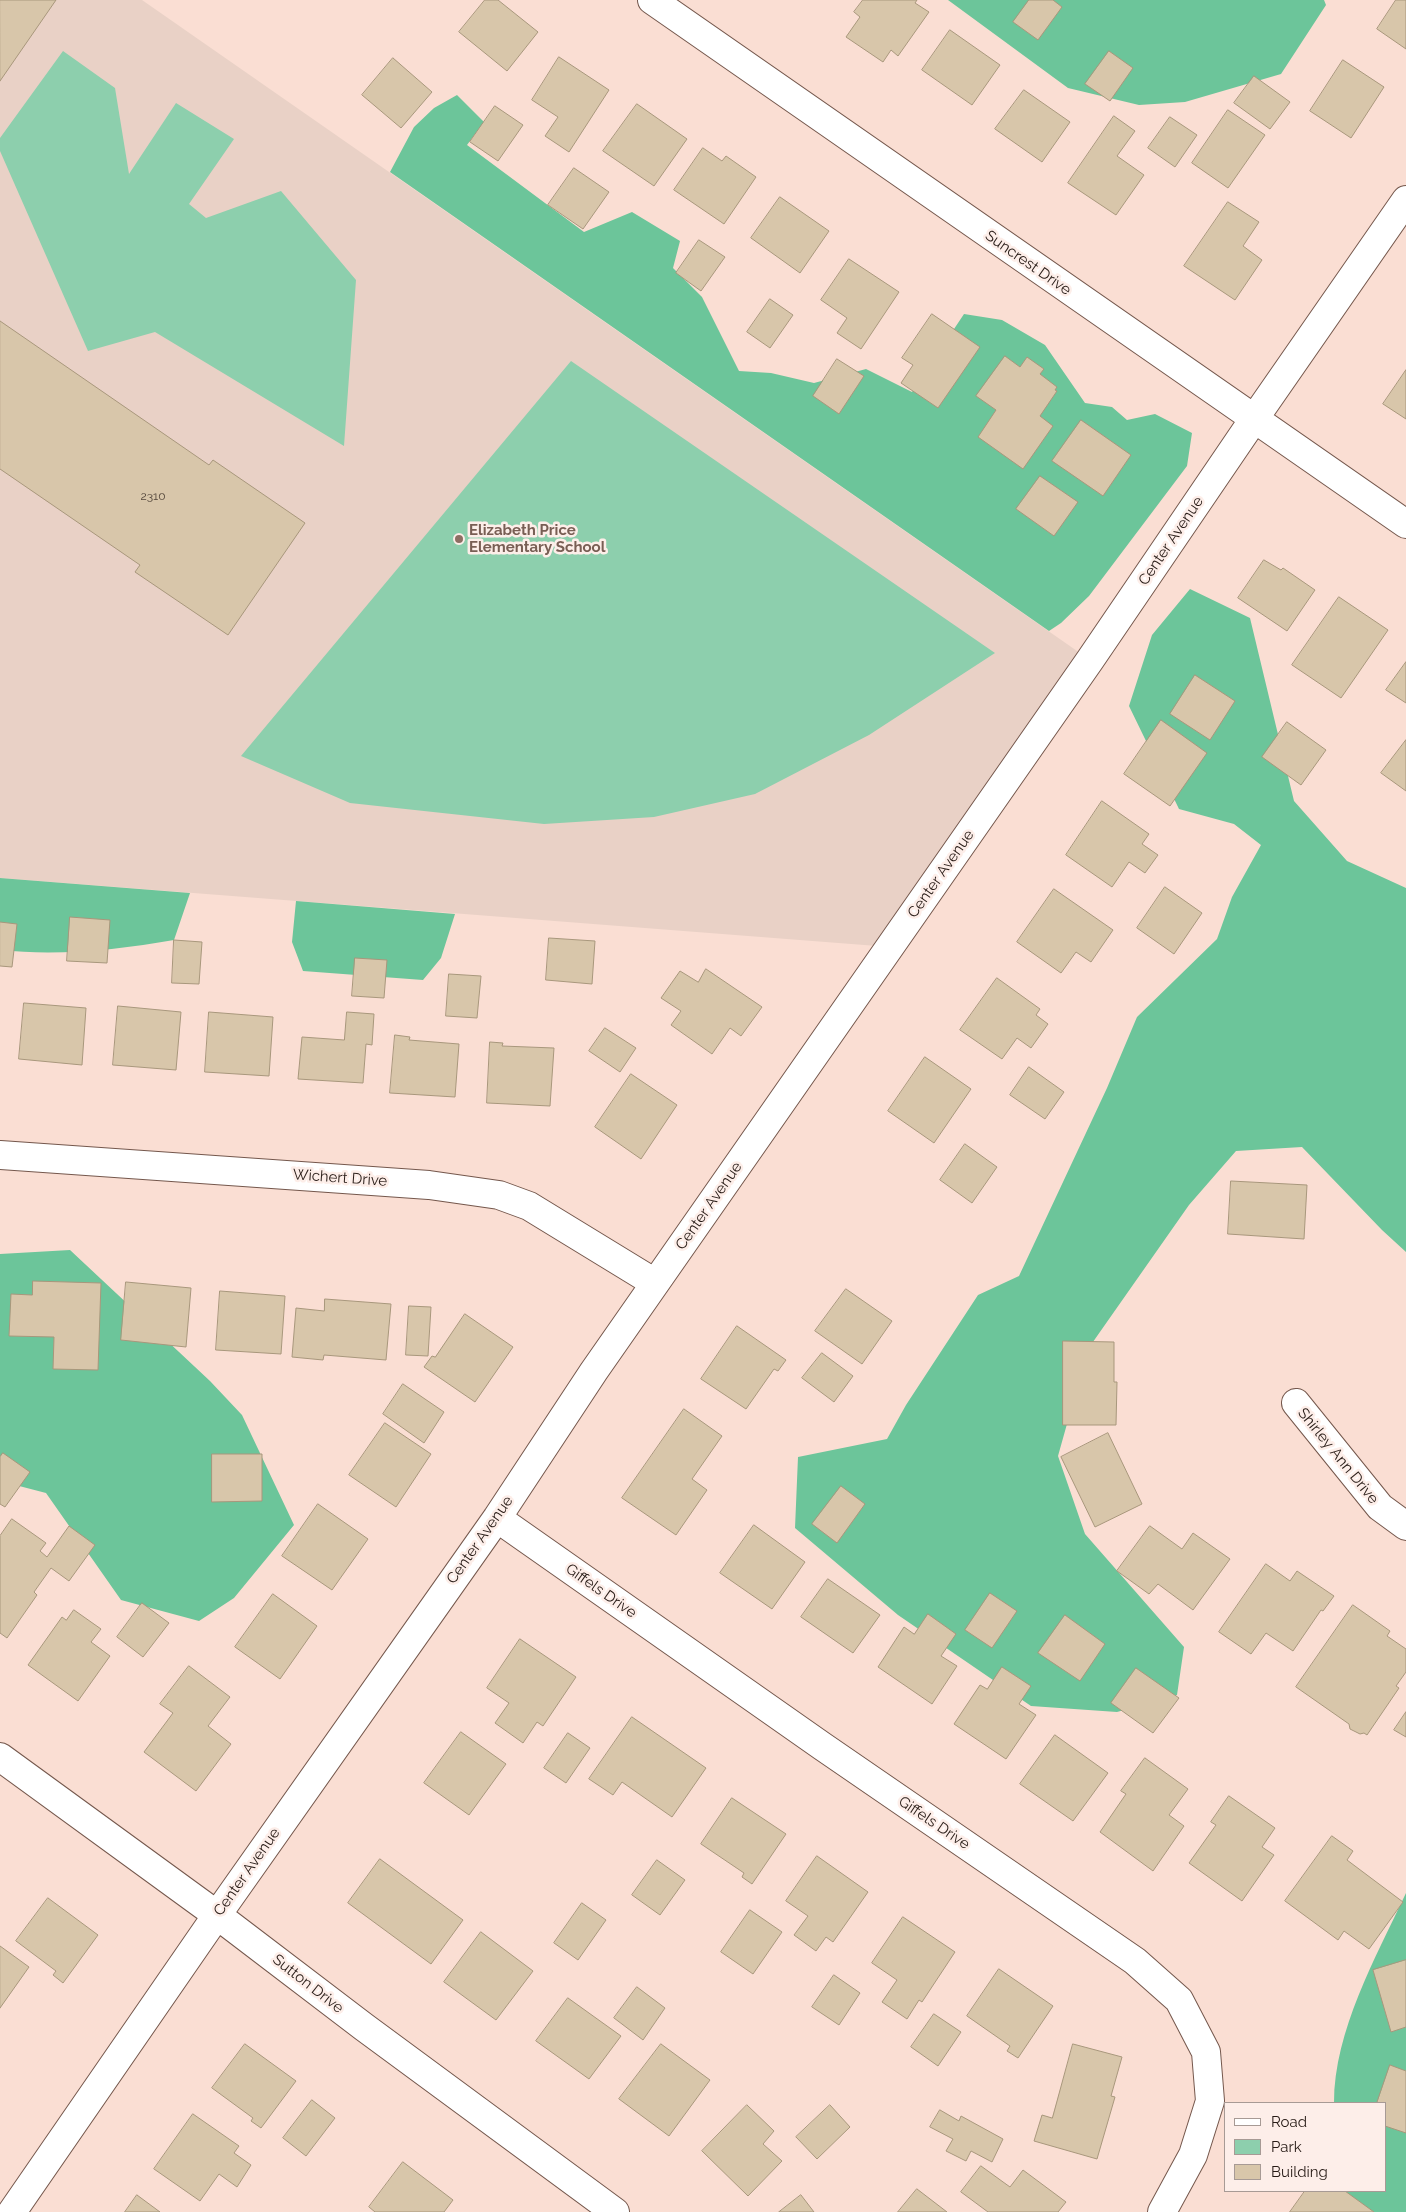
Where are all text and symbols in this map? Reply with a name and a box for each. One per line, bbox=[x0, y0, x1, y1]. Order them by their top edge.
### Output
street label: Suncrest Drive bbox=[982, 227, 1074, 299]
house number: 2310 bbox=[140, 489, 166, 503]
street label: Center Avenue bbox=[1135, 493, 1207, 589]
place label: Elizabeth Price Elementary School bbox=[469, 521, 605, 556]
marker: Elizabeth Price Elementary School bbox=[453, 533, 465, 545]
street label: Center Avenue bbox=[904, 827, 978, 921]
street label: Center Avenue bbox=[672, 1159, 746, 1253]
street label: Wichert Drive bbox=[292, 1166, 388, 1190]
street label: Shirley Ann Drive bbox=[1294, 1404, 1382, 1508]
street label: Center Avenue bbox=[443, 1493, 517, 1587]
street label: Giffels Drive bbox=[562, 1560, 640, 1622]
street label: Giffels Drive bbox=[895, 1793, 973, 1853]
street label: Center Avenue bbox=[210, 1825, 284, 1919]
street label: Sutton Drive bbox=[269, 1951, 347, 2017]
legend bbox=[1224, 2102, 1386, 2192]
text: Road bbox=[1271, 2113, 1307, 2131]
text: Park bbox=[1271, 2138, 1302, 2156]
text: Building bbox=[1271, 2163, 1328, 2181]

